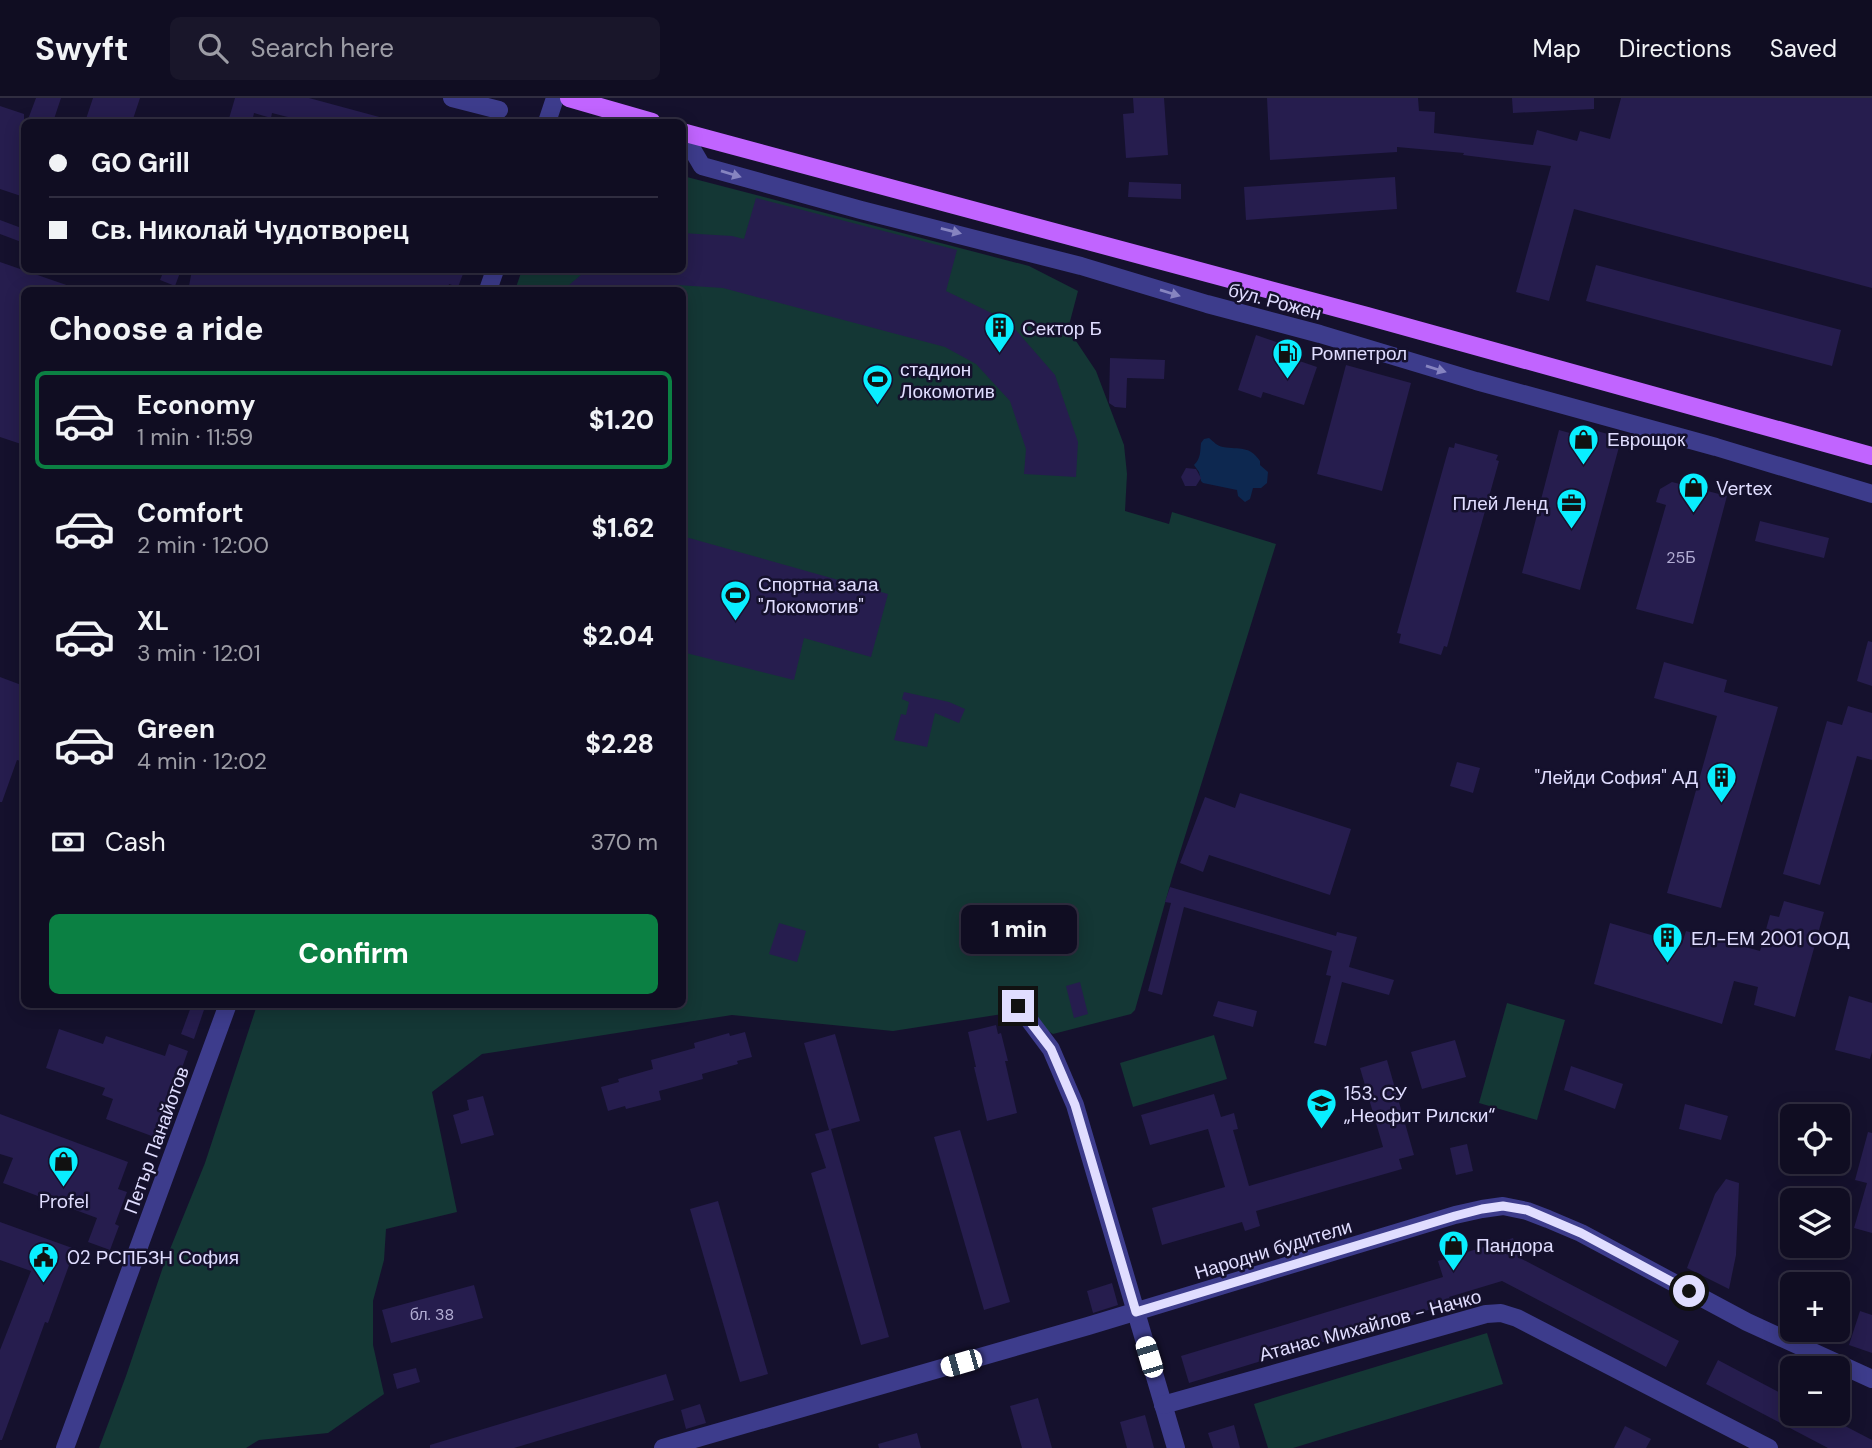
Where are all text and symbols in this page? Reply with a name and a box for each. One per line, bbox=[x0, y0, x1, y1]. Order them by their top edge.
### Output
search box bbox=[170, 17, 660, 80]
text: Swyft bbox=[35, 27, 128, 70]
icon: search bbox=[194, 29, 232, 67]
text: Search here bbox=[250, 31, 394, 65]
text: Map bbox=[1533, 33, 1581, 64]
text: Directions bbox=[1619, 33, 1732, 64]
text: Saved bbox=[1770, 33, 1837, 64]
text: GO Grill bbox=[91, 146, 190, 180]
one-way arrow bbox=[720, 170, 741, 180]
text: Св. Николай Чудотворец bbox=[91, 213, 409, 247]
one-way arrow bbox=[940, 226, 962, 237]
street label: бул. Рожен bbox=[1226, 277, 1324, 326]
one-way arrow bbox=[1159, 288, 1180, 298]
text: Choose a ride bbox=[49, 308, 264, 350]
building icon: Сектор Б bbox=[982, 311, 1016, 355]
place label: Сектор Б bbox=[1022, 316, 1102, 341]
fuel station icon: Ромпетрол bbox=[1271, 336, 1305, 380]
place label: Ромпетрол bbox=[1311, 341, 1407, 366]
place label: стадион Локомотив bbox=[900, 357, 995, 404]
sports icon: стадион Локомотив bbox=[860, 363, 894, 407]
one-way arrow bbox=[1425, 364, 1446, 374]
text: Economy bbox=[137, 388, 255, 422]
icon: car bbox=[53, 389, 116, 452]
text: $1.20 bbox=[589, 403, 654, 437]
text: 1 min · 11:59 bbox=[137, 422, 253, 452]
shop icon: Еврощок bbox=[1567, 422, 1601, 466]
place label: Еврощок bbox=[1607, 427, 1686, 452]
shop icon: Vertex bbox=[1676, 471, 1710, 515]
place label: Vertex bbox=[1716, 476, 1773, 501]
office icon: Плей Ленд bbox=[1554, 486, 1588, 530]
place label: Плей Ленд bbox=[1452, 491, 1548, 516]
text: Comfort bbox=[137, 496, 243, 530]
icon: car bbox=[53, 497, 116, 560]
text: $1.62 bbox=[591, 511, 654, 545]
text: 2 min · 12:00 bbox=[137, 530, 269, 560]
house number: 25Б bbox=[1666, 547, 1696, 568]
place label: Спортна зала "Локомотив" bbox=[758, 572, 879, 619]
sports icon: Спортна зала "Локомотив" bbox=[718, 578, 752, 622]
text: XL bbox=[137, 604, 169, 638]
icon: car bbox=[53, 605, 116, 668]
text: $2.04 bbox=[582, 619, 654, 653]
text: 3 min · 12:01 bbox=[137, 638, 261, 668]
text: Green bbox=[137, 712, 215, 746]
icon: car bbox=[53, 713, 116, 776]
text: $2.28 bbox=[585, 727, 654, 761]
text: 4 min · 12:02 bbox=[137, 746, 267, 776]
building icon: "Лейди София" АД bbox=[1704, 760, 1738, 804]
place label: "Лейди София" АД bbox=[1534, 765, 1698, 790]
icon: cash bbox=[49, 823, 87, 861]
text: Cash bbox=[105, 825, 166, 859]
text: 370 m bbox=[590, 827, 658, 857]
callout: 1 min bbox=[960, 904, 1076, 954]
button: Confirm bbox=[49, 914, 658, 994]
text: 1 min bbox=[991, 914, 1047, 944]
building icon: ЕЛ-ЕМ 2001 ООД bbox=[1651, 921, 1685, 965]
place label: ЕЛ-ЕМ 2001 ООД bbox=[1691, 926, 1850, 951]
route end bbox=[1002, 990, 1034, 1022]
street label: Петър Панайотов bbox=[118, 1063, 195, 1217]
place label: 153. СУ „Неофит Рилски“ bbox=[1344, 1081, 1495, 1128]
school or university icon: 153. СУ „Неофит Рилски“ bbox=[1304, 1087, 1338, 1131]
map controls bbox=[1780, 1104, 1850, 1426]
button: locate bbox=[1780, 1104, 1850, 1174]
shop icon: Profel bbox=[47, 1145, 81, 1189]
button: layers bbox=[1780, 1188, 1850, 1258]
place label: Profel bbox=[39, 1189, 89, 1214]
street label: Народни будители bbox=[1191, 1214, 1355, 1285]
shop icon: Пандора bbox=[1436, 1228, 1470, 1272]
place label: Пандора bbox=[1476, 1233, 1554, 1258]
public building icon: 02 РСПБЗН София bbox=[27, 1240, 61, 1284]
place label: 02 РСПБЗН София bbox=[67, 1245, 239, 1270]
button: + bbox=[1780, 1272, 1850, 1342]
route start bbox=[1673, 1275, 1705, 1307]
street label: Атанас Михайлов - Начко bbox=[1256, 1284, 1484, 1367]
house number: бл. 38 bbox=[410, 1304, 454, 1325]
car bbox=[1133, 1334, 1166, 1380]
car bbox=[938, 1347, 985, 1379]
button: − bbox=[1780, 1356, 1850, 1426]

